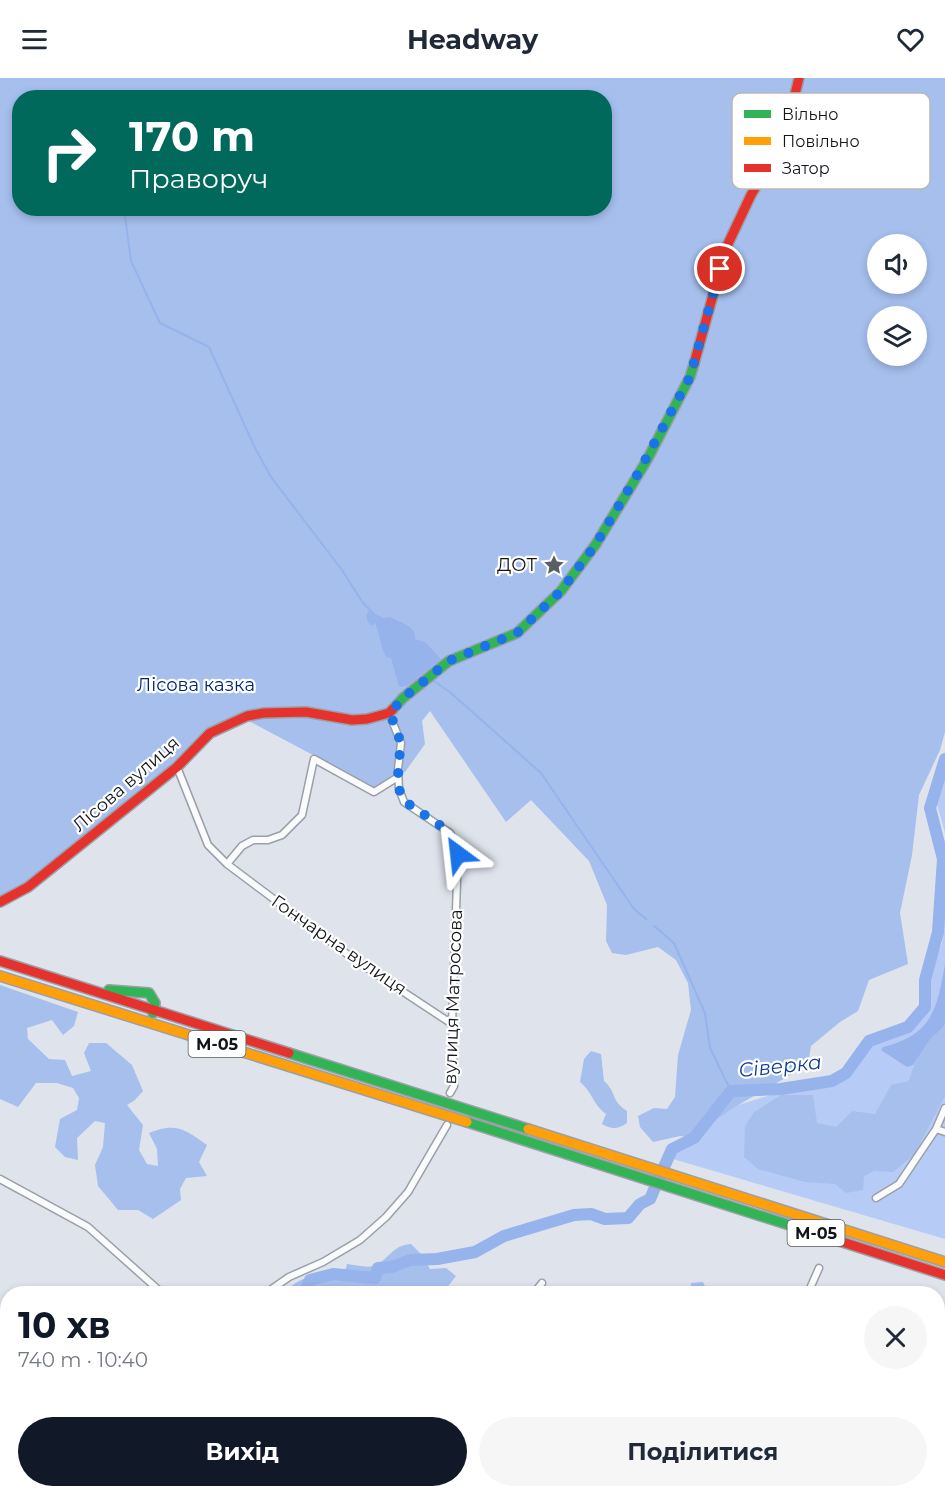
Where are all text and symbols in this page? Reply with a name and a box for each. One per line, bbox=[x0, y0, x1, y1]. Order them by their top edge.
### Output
icon: menu bbox=[18, 23, 51, 56]
text: Headway bbox=[407, 23, 538, 56]
icon: heart bbox=[894, 23, 927, 56]
legend bbox=[732, 93, 930, 189]
text: Вільно bbox=[782, 105, 838, 124]
text: 170 m bbox=[129, 110, 255, 162]
icon: right bbox=[30, 114, 108, 192]
text: Повільно bbox=[782, 132, 860, 151]
text: Затор bbox=[782, 159, 830, 178]
text: Праворуч bbox=[129, 162, 268, 195]
map controls bbox=[867, 234, 927, 366]
button: sound bbox=[867, 234, 927, 294]
pin bbox=[694, 243, 745, 294]
icon: arrive bbox=[703, 252, 736, 285]
button: layers bbox=[867, 306, 927, 366]
place icon: ДОТ bbox=[542, 553, 566, 577]
place label: ДОТ bbox=[497, 554, 537, 576]
park label: Лісова казка bbox=[137, 674, 255, 696]
street label: Лісова вулиця bbox=[68, 732, 184, 836]
position arrow bbox=[426, 822, 490, 886]
street label: Гончарна вулиця bbox=[267, 890, 411, 1000]
street label: вулиця Матросова bbox=[439, 909, 467, 1085]
road number: М-05 bbox=[188, 1031, 246, 1057]
water label: Сіверка bbox=[737, 1050, 823, 1082]
road number: М-05 bbox=[788, 1220, 844, 1246]
text: 10 хв bbox=[18, 1303, 110, 1347]
button: close bbox=[864, 1306, 927, 1369]
text: 740 m · 10:40 bbox=[18, 1348, 148, 1372]
button: Вихід bbox=[18, 1417, 467, 1486]
button: Поділитися bbox=[479, 1417, 927, 1486]

